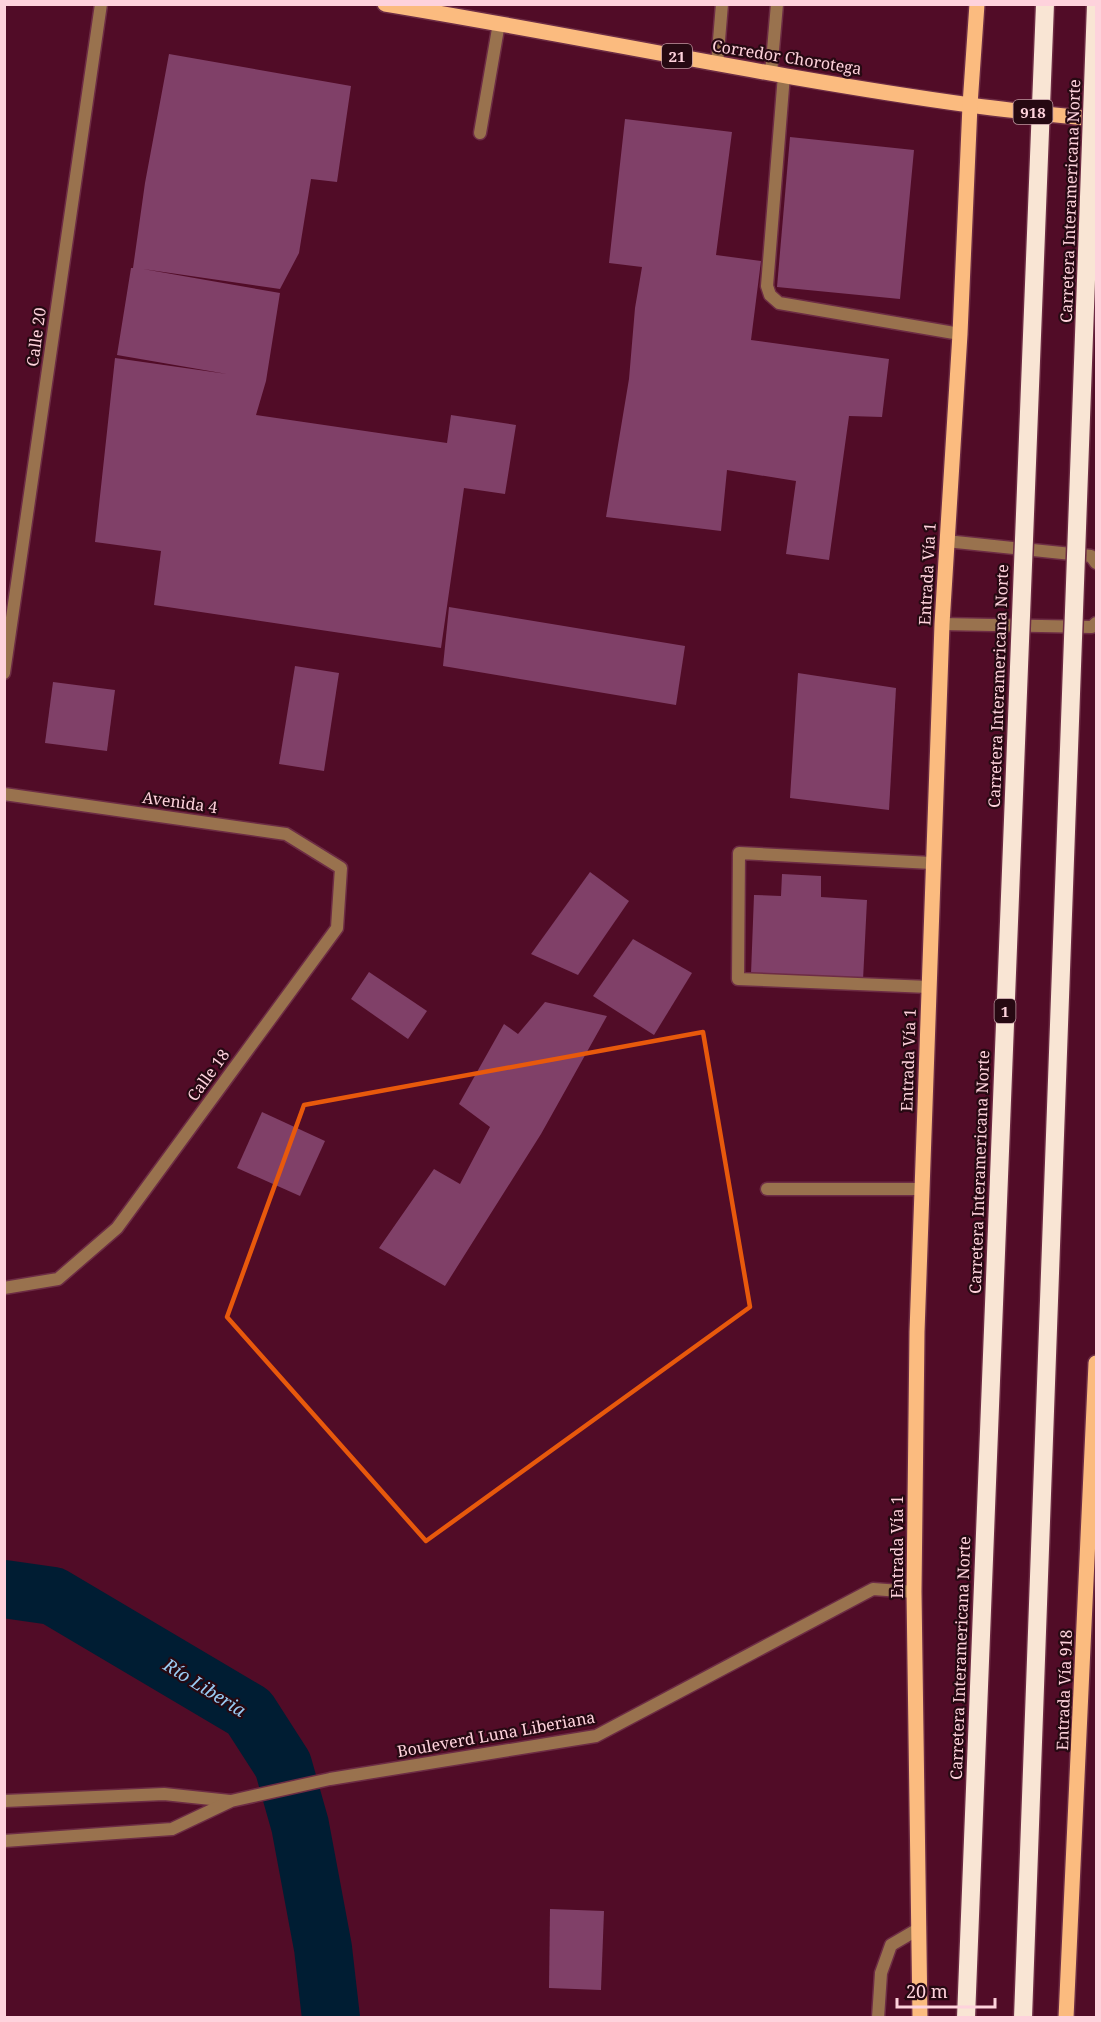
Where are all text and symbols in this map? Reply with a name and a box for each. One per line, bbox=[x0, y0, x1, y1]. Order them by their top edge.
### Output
street label: Corredor Chorotega bbox=[711, 34, 863, 80]
road number: 21 bbox=[662, 44, 692, 68]
street label: Carretera Interamericana Norte bbox=[1055, 79, 1085, 323]
road number: 918 bbox=[1014, 100, 1052, 124]
street label: Calle 20 bbox=[21, 306, 51, 368]
street label: Entrada Vía 1 bbox=[913, 522, 941, 626]
street label: Carretera Interamericana Norte bbox=[983, 564, 1013, 808]
street label: Avenida 4 bbox=[141, 786, 219, 818]
road number: 1 bbox=[994, 999, 1016, 1023]
street label: Entrada Vía 1 bbox=[895, 1008, 921, 1112]
street label: Calle 18 bbox=[182, 1044, 234, 1105]
street label: Carretera Interamericana Norte bbox=[964, 1050, 994, 1294]
street label: Entrada Vía 1 bbox=[886, 1495, 908, 1599]
street label: Carretera Interamericana Norte bbox=[945, 1536, 975, 1780]
street label: Entrada Vía 918 bbox=[1051, 1629, 1077, 1751]
water label: Río Liberia bbox=[159, 1652, 251, 1722]
street label: Bouleverd Luna Liberiana bbox=[395, 1706, 597, 1762]
scale bar bbox=[897, 1971, 994, 2009]
text: 20 m bbox=[906, 1979, 948, 2003]

